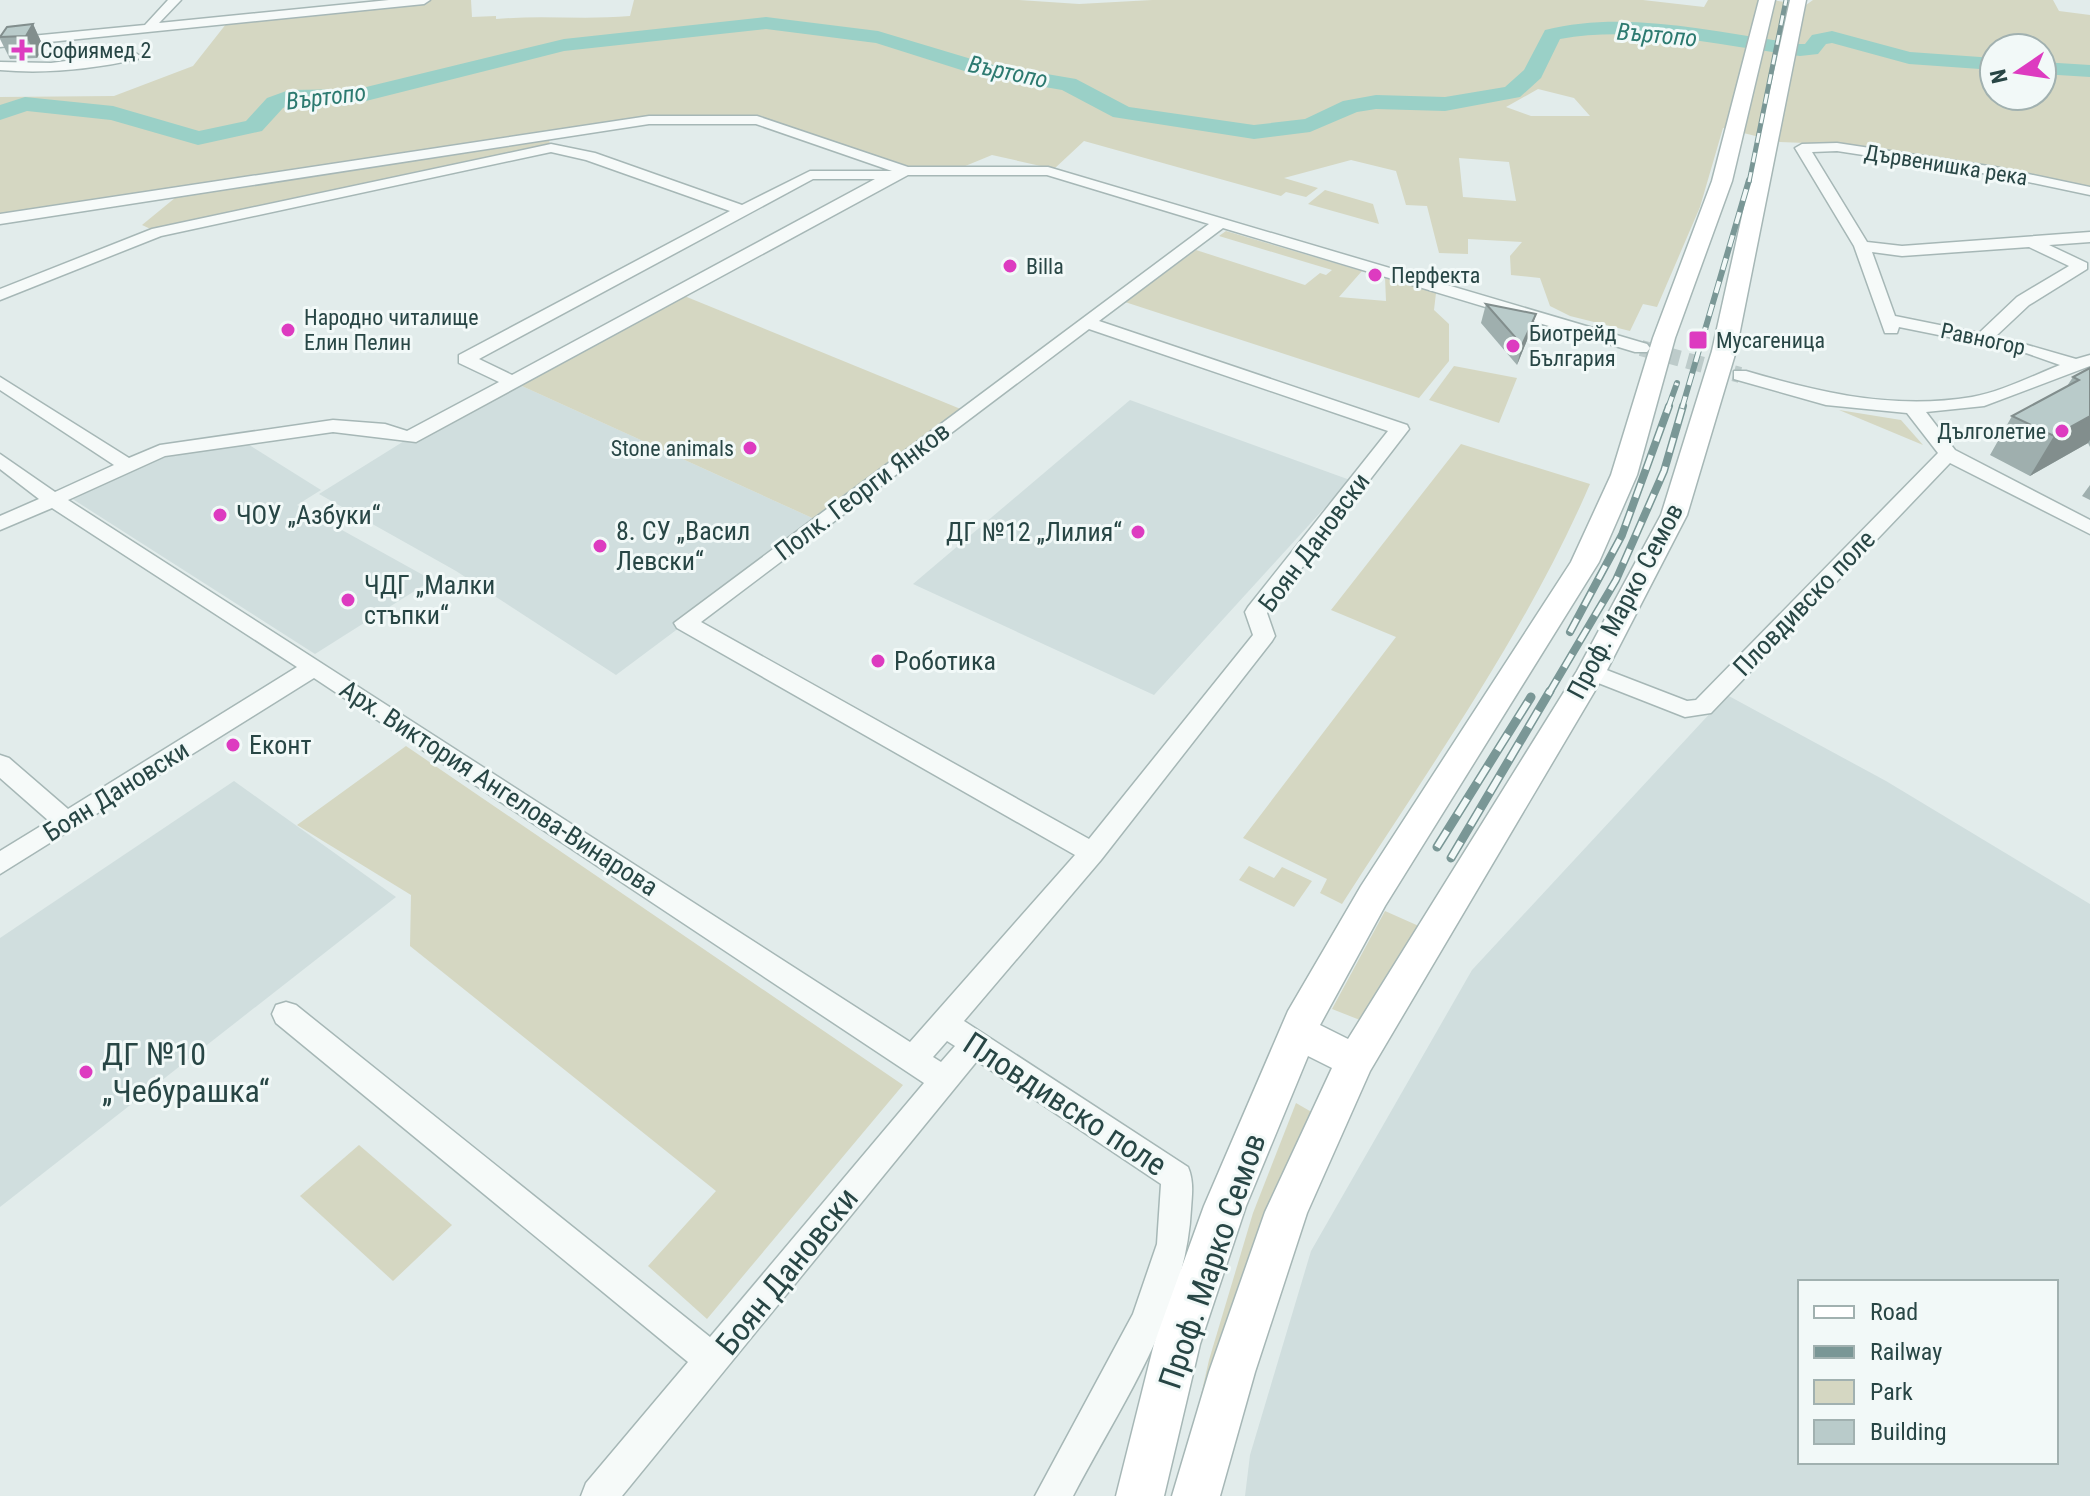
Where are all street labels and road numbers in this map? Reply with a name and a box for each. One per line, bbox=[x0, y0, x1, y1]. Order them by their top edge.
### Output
street label: Дървенишка река bbox=[1863, 140, 2029, 190]
street label: Равногор bbox=[1938, 318, 2028, 360]
street label: Полк. Георги Янков bbox=[769, 416, 955, 566]
street label: Боян Дановски bbox=[1252, 467, 1376, 617]
street label: Проф. Марко Семов bbox=[1561, 498, 1689, 704]
street label: Пловдивско поле bbox=[1727, 524, 1881, 682]
street label: Арх. Виктория Ангелова-Винарова bbox=[335, 674, 663, 902]
street label: Боян Дановски bbox=[38, 734, 194, 848]
street label: Пловдивско поле bbox=[956, 1024, 1174, 1184]
street label: Проф. Марко Семов bbox=[1151, 1128, 1273, 1394]
street label: Боян Дановски bbox=[708, 1180, 866, 1362]

